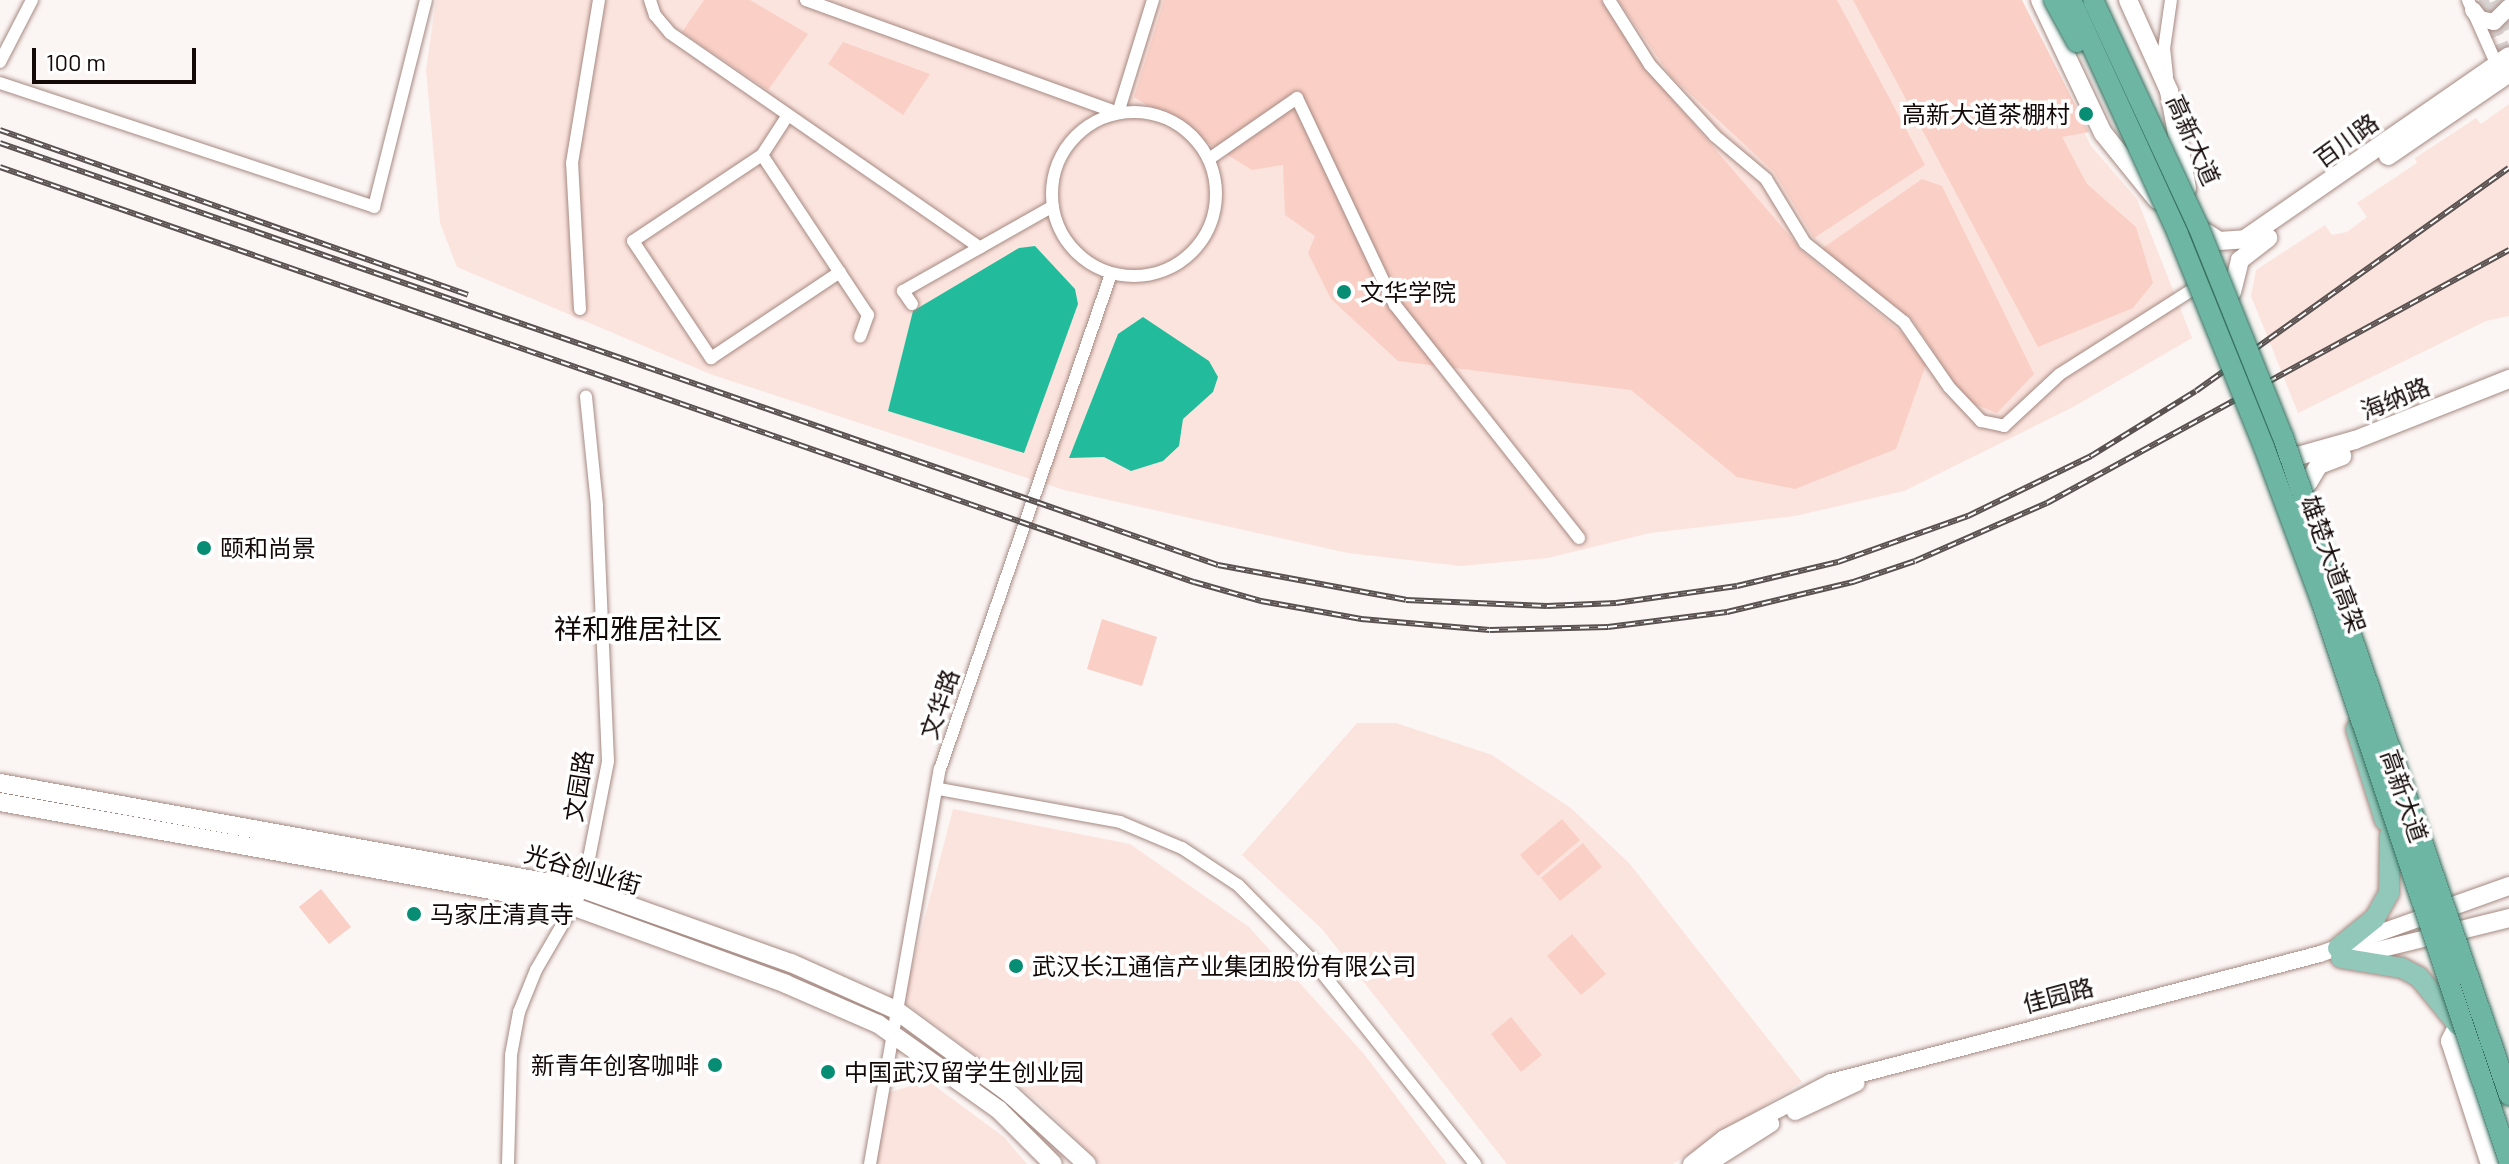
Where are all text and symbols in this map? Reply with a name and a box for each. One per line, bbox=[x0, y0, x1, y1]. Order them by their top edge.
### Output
scale bar bbox=[36, 32, 200, 82]
text: 100 m bbox=[46, 47, 106, 76]
street label: 高新大道 bbox=[2161, 90, 2227, 190]
place label: 高新大道茶棚村 bbox=[1902, 100, 2070, 128]
marker: 高新大道茶棚村 bbox=[2077, 105, 2095, 123]
street label: 百川路 bbox=[2308, 107, 2384, 173]
place label: 文华学院 bbox=[1360, 278, 1456, 306]
marker: 文华学院 bbox=[1335, 283, 1353, 301]
street label: 海纳路 bbox=[2356, 371, 2434, 425]
street label: 雄楚大道高架 bbox=[2296, 491, 2372, 637]
place label: 颐和尚景 bbox=[220, 534, 316, 562]
marker: 颐和尚景 bbox=[195, 539, 213, 557]
district label: 祥和雅居社区 bbox=[554, 611, 722, 645]
street label: 文华路 bbox=[914, 665, 964, 743]
street label: 高新大道 bbox=[2376, 746, 2434, 846]
street label: 文园路 bbox=[558, 748, 598, 824]
street label: 光谷创业街 bbox=[521, 839, 645, 899]
place label: 马家庄清真寺 bbox=[430, 900, 574, 928]
marker: 马家庄清真寺 bbox=[405, 905, 423, 923]
place label: 武汉长江通信产业集团股份有限公司 bbox=[1032, 952, 1416, 980]
marker: 武汉长江通信产业集团股份有限公司 bbox=[1007, 957, 1025, 975]
street label: 佳园路 bbox=[2019, 972, 2097, 1018]
place label: 新青年创客咖啡 bbox=[531, 1051, 699, 1079]
marker: 新青年创客咖啡 bbox=[706, 1056, 724, 1074]
place label: 中国武汉留学生创业园 bbox=[844, 1058, 1084, 1086]
marker: 中国武汉留学生创业园 bbox=[819, 1063, 837, 1081]

